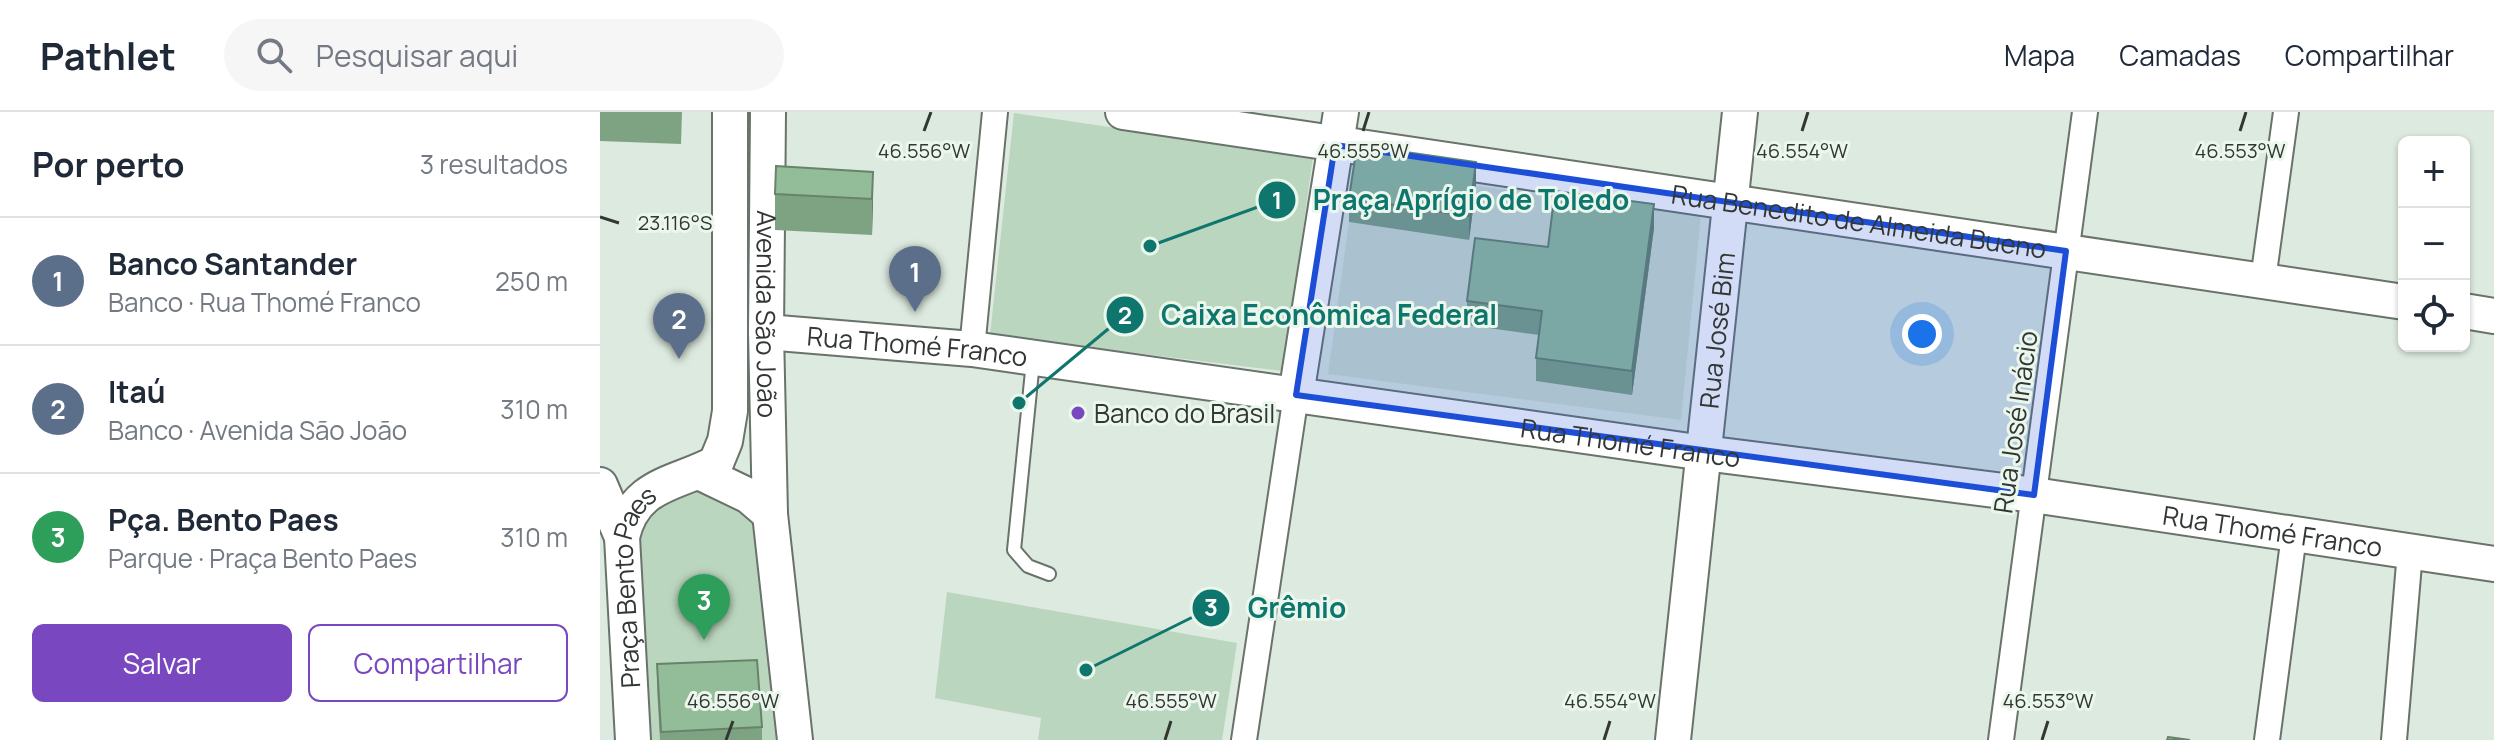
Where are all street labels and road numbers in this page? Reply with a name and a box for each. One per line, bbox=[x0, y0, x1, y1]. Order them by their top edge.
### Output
street label: Rua Benedito de Almeida Bueno bbox=[1669, 176, 2049, 267]
street label: Avenida São João bbox=[748, 210, 786, 418]
street label: Rua José Bim bbox=[1690, 250, 1743, 410]
street label: Rua Thomé Franco bbox=[806, 317, 1030, 375]
street label: Rua José Inácio bbox=[1984, 328, 2046, 516]
street label: Rua Thomé Franco bbox=[1518, 409, 1743, 475]
street label: Praça Bento Paes bbox=[604, 477, 663, 689]
street label: Rua Thomé Franco bbox=[2160, 497, 2385, 565]

